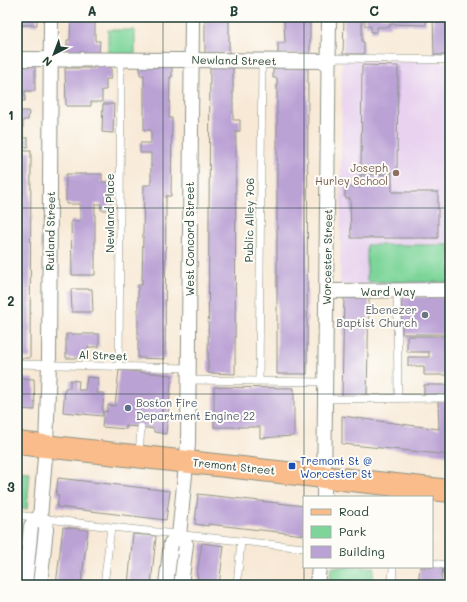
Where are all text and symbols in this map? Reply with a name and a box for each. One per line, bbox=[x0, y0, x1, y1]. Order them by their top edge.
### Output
text: A bbox=[87, 2, 97, 19]
text: B bbox=[230, 2, 239, 19]
text: C bbox=[369, 2, 379, 19]
north arrow bbox=[34, 34, 74, 74]
street label: Newland Street bbox=[192, 52, 277, 68]
text: N bbox=[39, 53, 55, 70]
text: 1 bbox=[8, 106, 14, 123]
place label: Joseph Hurley School bbox=[315, 160, 388, 188]
marker: Joseph Hurley School bbox=[391, 168, 401, 178]
street label: Newland Place bbox=[102, 173, 117, 253]
street label: Public Alley 706 bbox=[241, 178, 257, 262]
street label: West Concord Street bbox=[182, 182, 197, 296]
street label: Rutland Street bbox=[42, 191, 58, 271]
street label: Worcester Street bbox=[319, 209, 335, 305]
street label: Ward Way bbox=[361, 284, 416, 299]
text: 2 bbox=[7, 292, 15, 309]
place label: Ebenezer Baptist Church bbox=[336, 302, 417, 330]
marker: Ebenezer Baptist Church bbox=[420, 310, 430, 320]
street label: Al Street bbox=[78, 347, 128, 363]
place label: Boston Fire Department Engine 22 bbox=[136, 395, 255, 423]
marker: Boston Fire Department Engine 22 bbox=[123, 403, 133, 413]
place label: Tremont St @ Worcester St bbox=[300, 453, 373, 481]
street label: Tremont Street bbox=[192, 454, 276, 478]
marker: Tremont St @ Worcester St bbox=[287, 461, 297, 471]
text: 3 bbox=[7, 478, 15, 495]
legend bbox=[303, 496, 433, 568]
text: Road bbox=[339, 503, 369, 519]
text: Park bbox=[339, 523, 366, 539]
text: Building bbox=[339, 543, 385, 559]

